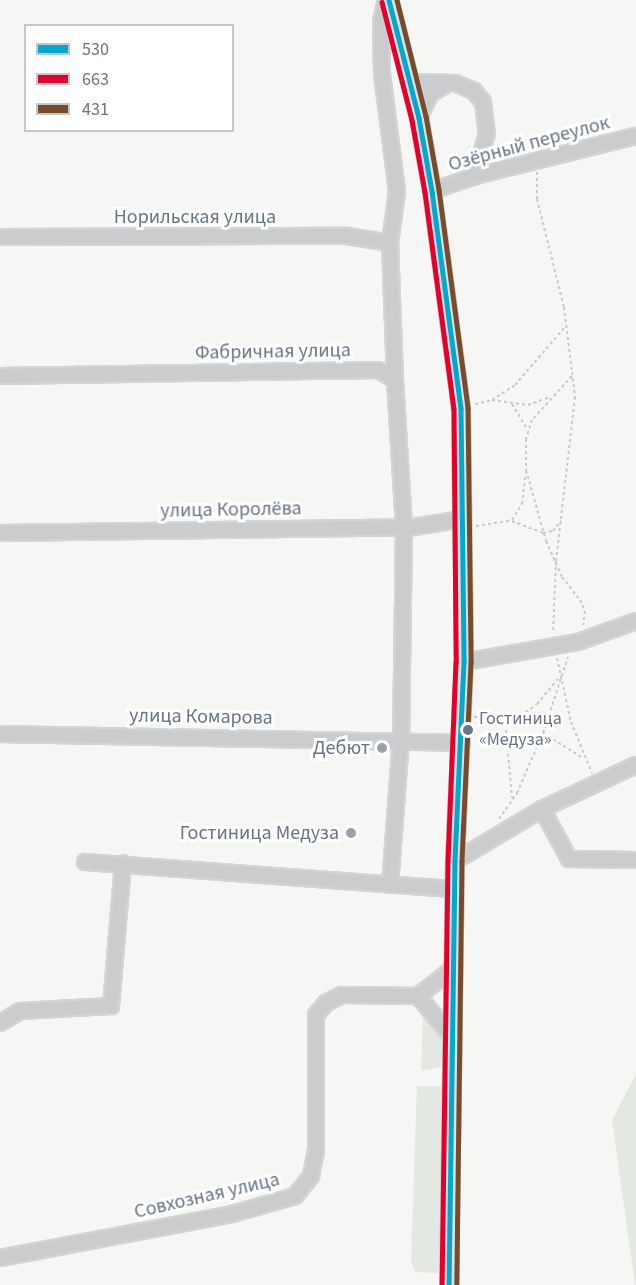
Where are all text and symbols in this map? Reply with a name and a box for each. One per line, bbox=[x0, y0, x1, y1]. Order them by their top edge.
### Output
legend bbox=[24, 24, 234, 132]
text: 530 bbox=[82, 37, 109, 62]
text: 663 bbox=[82, 67, 109, 92]
text: 431 bbox=[82, 97, 109, 122]
street label: Озёрный переулок bbox=[446, 111, 612, 177]
street label: Норильская улица bbox=[114, 205, 276, 229]
street label: Фабричная улица bbox=[195, 339, 351, 365]
street label: улица Королёва bbox=[160, 497, 302, 523]
street label: улица Комарова bbox=[129, 704, 273, 730]
place label: Гостиница «Медуза» bbox=[479, 709, 562, 752]
marker: Гостиница «Медуза» bbox=[462, 724, 474, 736]
place label: Дебют bbox=[313, 736, 370, 760]
marker: Дебют bbox=[375, 741, 389, 755]
place label: Гостиница Медуза bbox=[180, 821, 339, 845]
marker: Гостиница Медуза bbox=[344, 826, 358, 840]
street label: Совхозная улица bbox=[132, 1168, 282, 1224]

